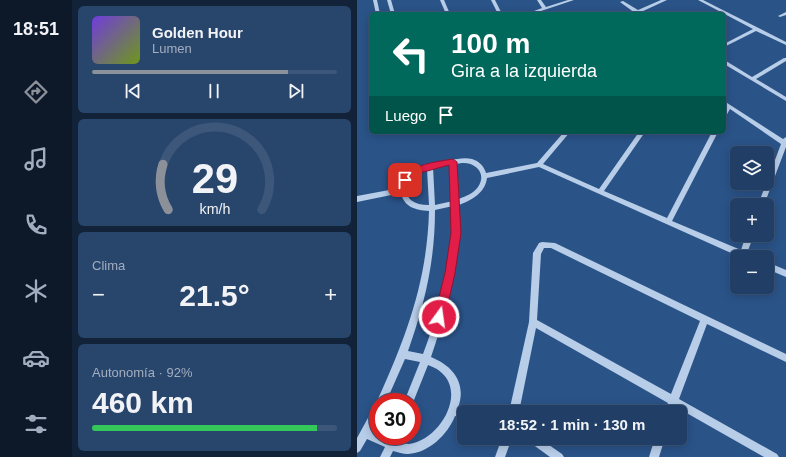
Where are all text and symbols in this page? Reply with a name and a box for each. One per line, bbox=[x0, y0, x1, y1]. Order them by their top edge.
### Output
text: 18:51 bbox=[13, 19, 59, 39]
text: Golden Hour bbox=[152, 24, 243, 41]
icon: left bbox=[385, 28, 437, 80]
text: 100 m bbox=[451, 28, 530, 59]
text: Lumen bbox=[152, 41, 192, 56]
text: Gira a la izquierda bbox=[451, 61, 597, 81]
icon: directions bbox=[22, 78, 50, 106]
icon: previous bbox=[122, 80, 144, 102]
icon: pause bbox=[203, 80, 225, 102]
icon: next bbox=[285, 80, 307, 102]
icon: arrive bbox=[435, 104, 457, 126]
text: Luego bbox=[385, 107, 427, 124]
icon: music bbox=[22, 145, 50, 173]
map controls bbox=[730, 146, 774, 294]
button: layers bbox=[730, 146, 774, 190]
text: 29 bbox=[191, 155, 238, 202]
pin bbox=[388, 163, 422, 197]
icon: arrive bbox=[394, 169, 416, 191]
button: + bbox=[730, 198, 774, 242]
text: km/h bbox=[199, 201, 230, 217]
icon: phone bbox=[22, 211, 50, 239]
button: − bbox=[730, 250, 774, 294]
text: Clima bbox=[92, 258, 125, 273]
icon: climate bbox=[22, 277, 50, 305]
text: 21.5° bbox=[179, 279, 250, 312]
text: − bbox=[92, 282, 105, 307]
text: + bbox=[324, 282, 337, 307]
position arrow bbox=[418, 296, 460, 338]
icon: car bbox=[22, 344, 50, 372]
text: Autonomía · 92% bbox=[92, 365, 192, 380]
text: 460 km bbox=[92, 386, 194, 419]
speed limit sign: 30 bbox=[369, 393, 421, 445]
icon: filters bbox=[22, 410, 50, 438]
text: 18:52 · 1 min · 130 m bbox=[499, 416, 645, 433]

